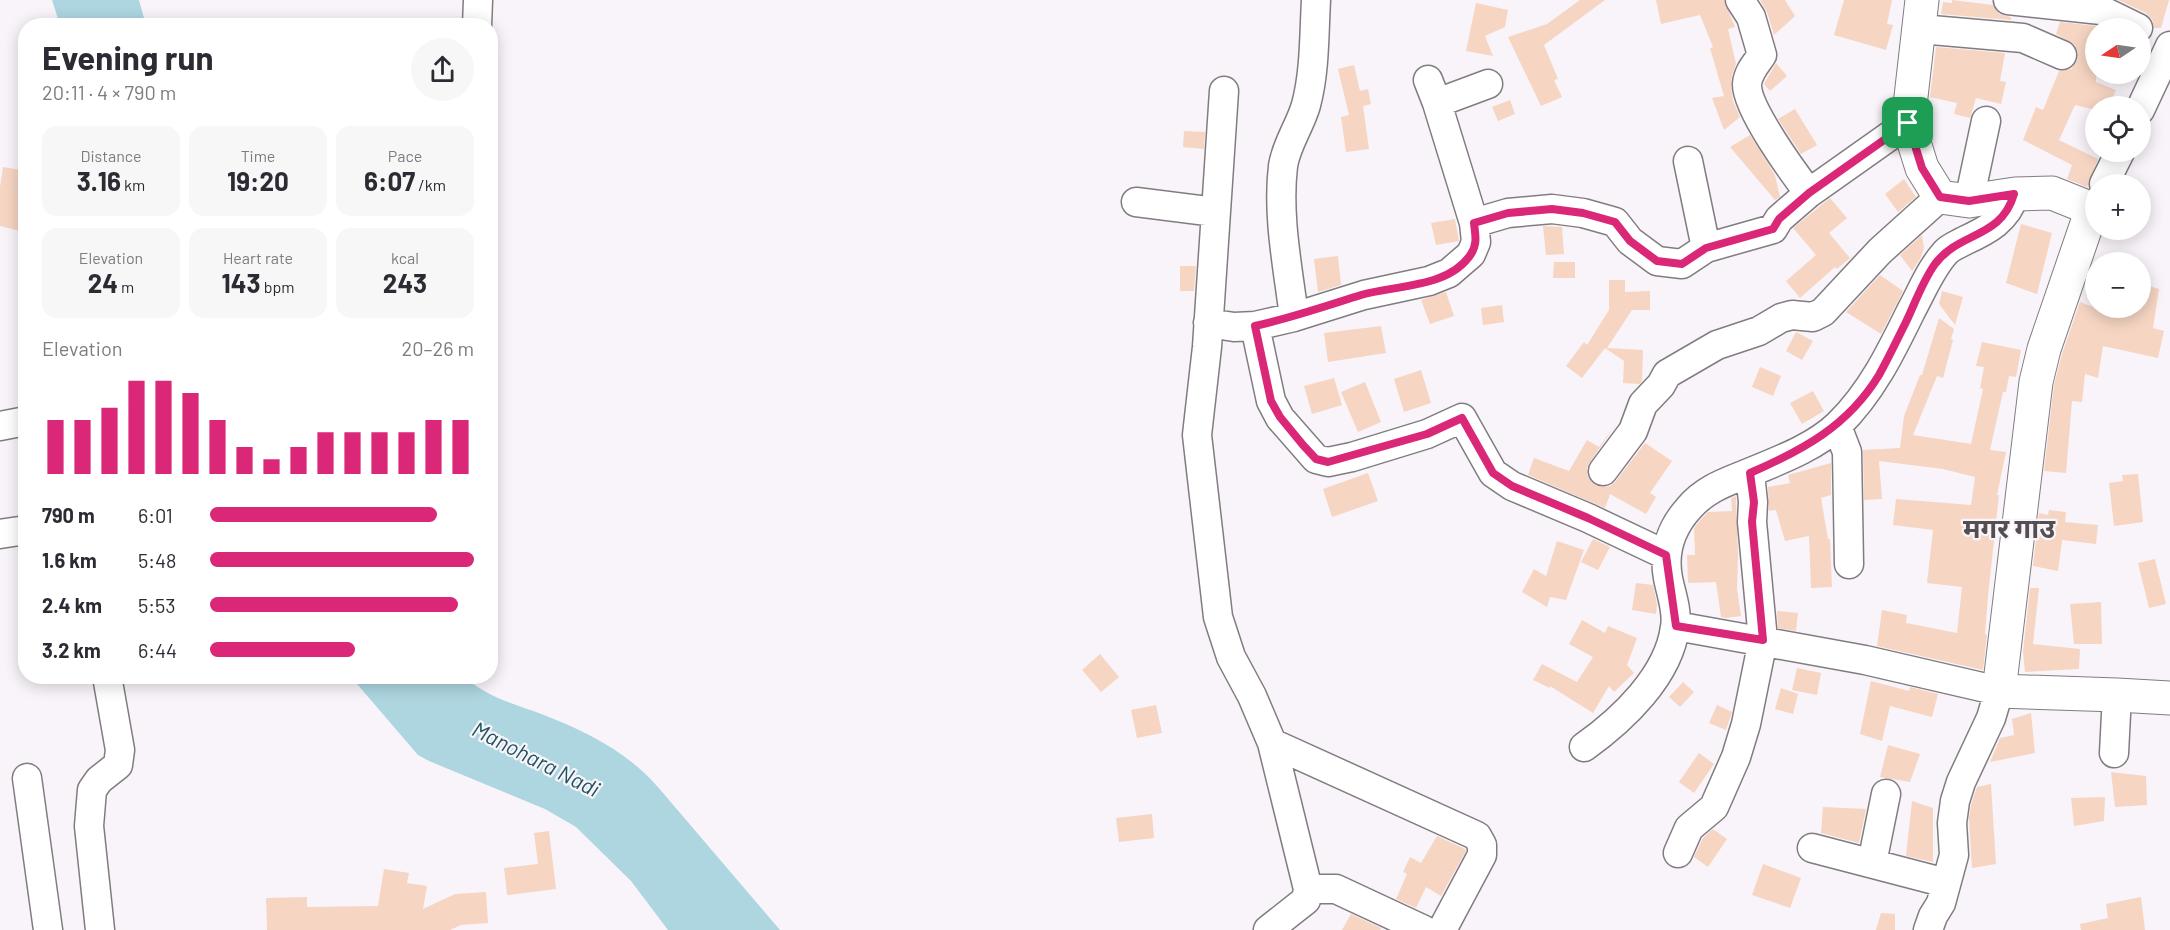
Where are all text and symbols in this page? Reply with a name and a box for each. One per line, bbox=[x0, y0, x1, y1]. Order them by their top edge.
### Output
north arrow bbox=[2085, 18, 2151, 84]
map controls bbox=[2085, 18, 2151, 318]
text: Evening run bbox=[42, 37, 214, 77]
button: share bbox=[411, 38, 474, 101]
text: 20:11 · 4 × 790 m bbox=[42, 80, 176, 104]
button: locate bbox=[2085, 96, 2151, 162]
pin bbox=[1882, 97, 1933, 148]
icon: arrive bbox=[1891, 106, 1924, 139]
text: Distance bbox=[81, 146, 141, 165]
text: Time bbox=[241, 146, 275, 165]
text: Pace bbox=[388, 146, 422, 165]
text: 3.16 bbox=[77, 165, 121, 196]
text: 19:20 bbox=[227, 165, 289, 196]
text: 6:07 bbox=[364, 165, 415, 196]
button: + bbox=[2085, 174, 2151, 240]
text: km bbox=[121, 175, 145, 194]
text: /km bbox=[415, 175, 446, 194]
text: Elevation bbox=[79, 248, 143, 267]
text: Heart rate bbox=[223, 248, 293, 267]
text: kcal bbox=[391, 248, 419, 267]
button: − bbox=[2085, 252, 2151, 318]
text: 24 bbox=[88, 267, 118, 298]
text: 143 bbox=[222, 267, 260, 298]
text: 243 bbox=[383, 267, 427, 298]
text: m bbox=[118, 277, 134, 296]
text: bpm bbox=[260, 277, 295, 296]
text: Elevation bbox=[42, 336, 123, 360]
text: 20–26 m bbox=[401, 336, 474, 360]
text: 790 m bbox=[42, 503, 95, 527]
text: 6:01 bbox=[138, 503, 173, 527]
district label: मगर गाउ bbox=[1963, 511, 2056, 543]
text: 1.6 km bbox=[42, 548, 97, 572]
text: 5:48 bbox=[138, 548, 177, 572]
text: 2.4 km bbox=[42, 593, 102, 617]
text: 5:53 bbox=[138, 593, 176, 617]
text: 3.2 km bbox=[42, 638, 101, 662]
text: 6:44 bbox=[138, 638, 177, 662]
water label: Manohara Nadi bbox=[468, 715, 605, 802]

